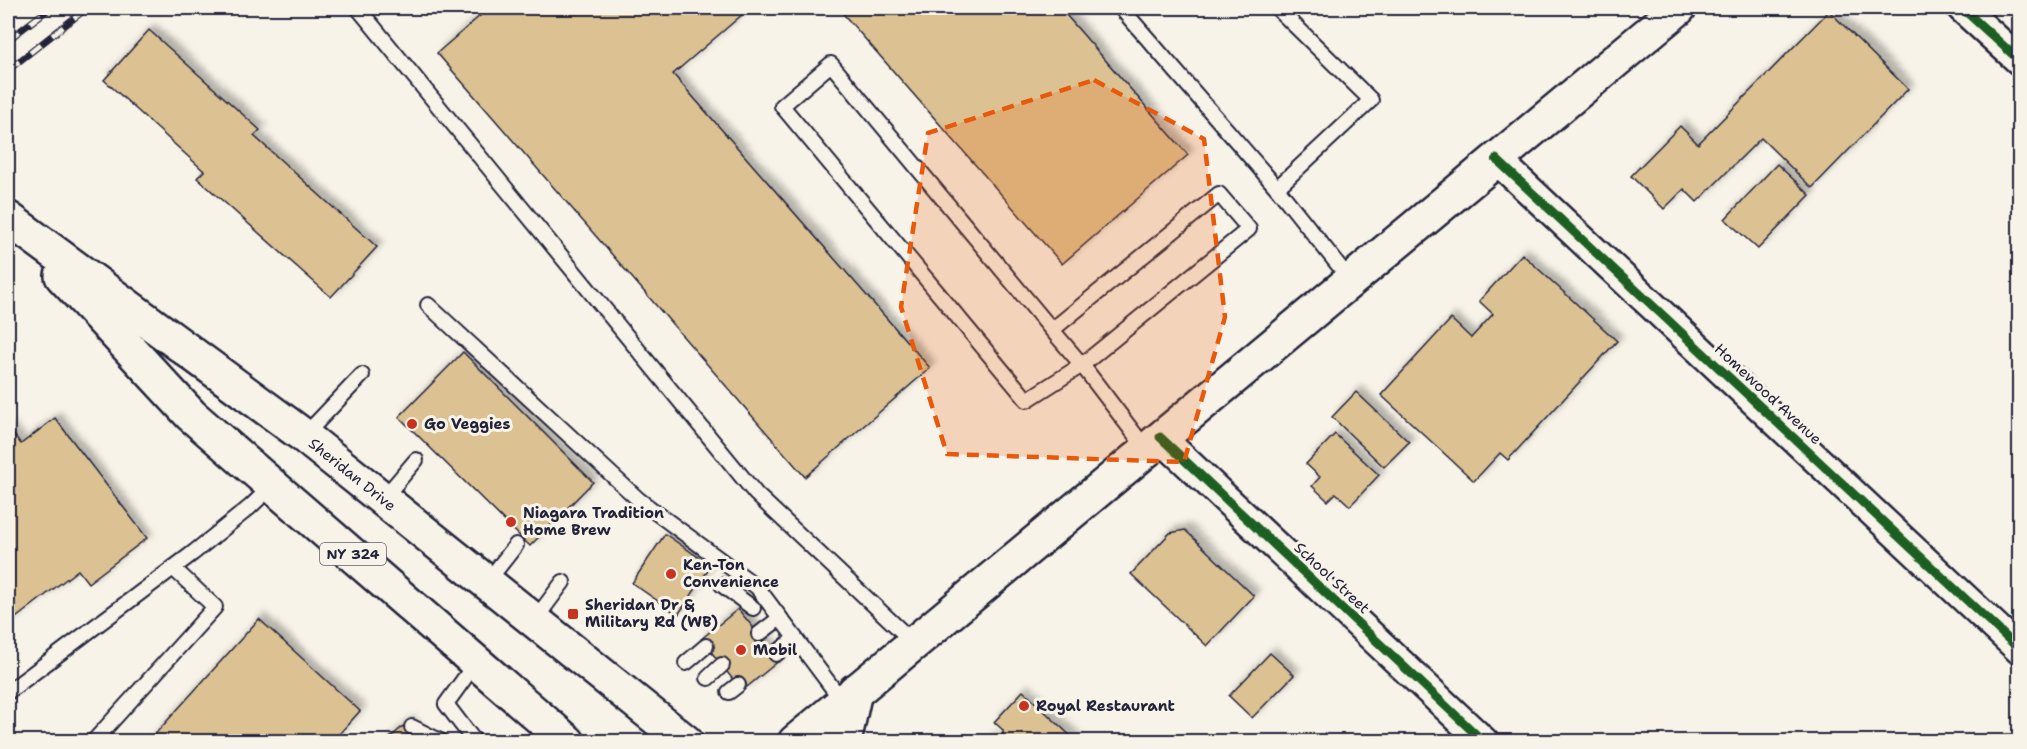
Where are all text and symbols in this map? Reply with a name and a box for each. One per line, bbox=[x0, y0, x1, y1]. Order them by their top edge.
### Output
street label: Homewood Avenue bbox=[1710, 339, 1826, 449]
place label: Go Veggies bbox=[424, 414, 510, 434]
marker: Go Veggies bbox=[405, 417, 419, 431]
street label: Sheridan Drive bbox=[304, 434, 400, 516]
place label: Niagara Tradition Home Brew bbox=[523, 503, 664, 540]
marker: Niagara Tradition Home Brew bbox=[504, 515, 518, 529]
street label: School Street bbox=[1290, 538, 1374, 618]
road number: NY 324 bbox=[320, 543, 386, 565]
place label: Ken-Ton Convenience bbox=[683, 555, 779, 592]
marker: Ken-Ton Convenience bbox=[664, 567, 678, 581]
place label: Sheridan Dr & Military Rd (WB) bbox=[585, 595, 718, 632]
marker: Sheridan Dr & Military Rd (WB) bbox=[566, 607, 580, 621]
place label: Mobil bbox=[753, 640, 797, 660]
marker: Mobil bbox=[734, 643, 748, 657]
place label: Royal Restaurant bbox=[1036, 696, 1175, 716]
marker: Royal Restaurant bbox=[1017, 699, 1031, 713]

